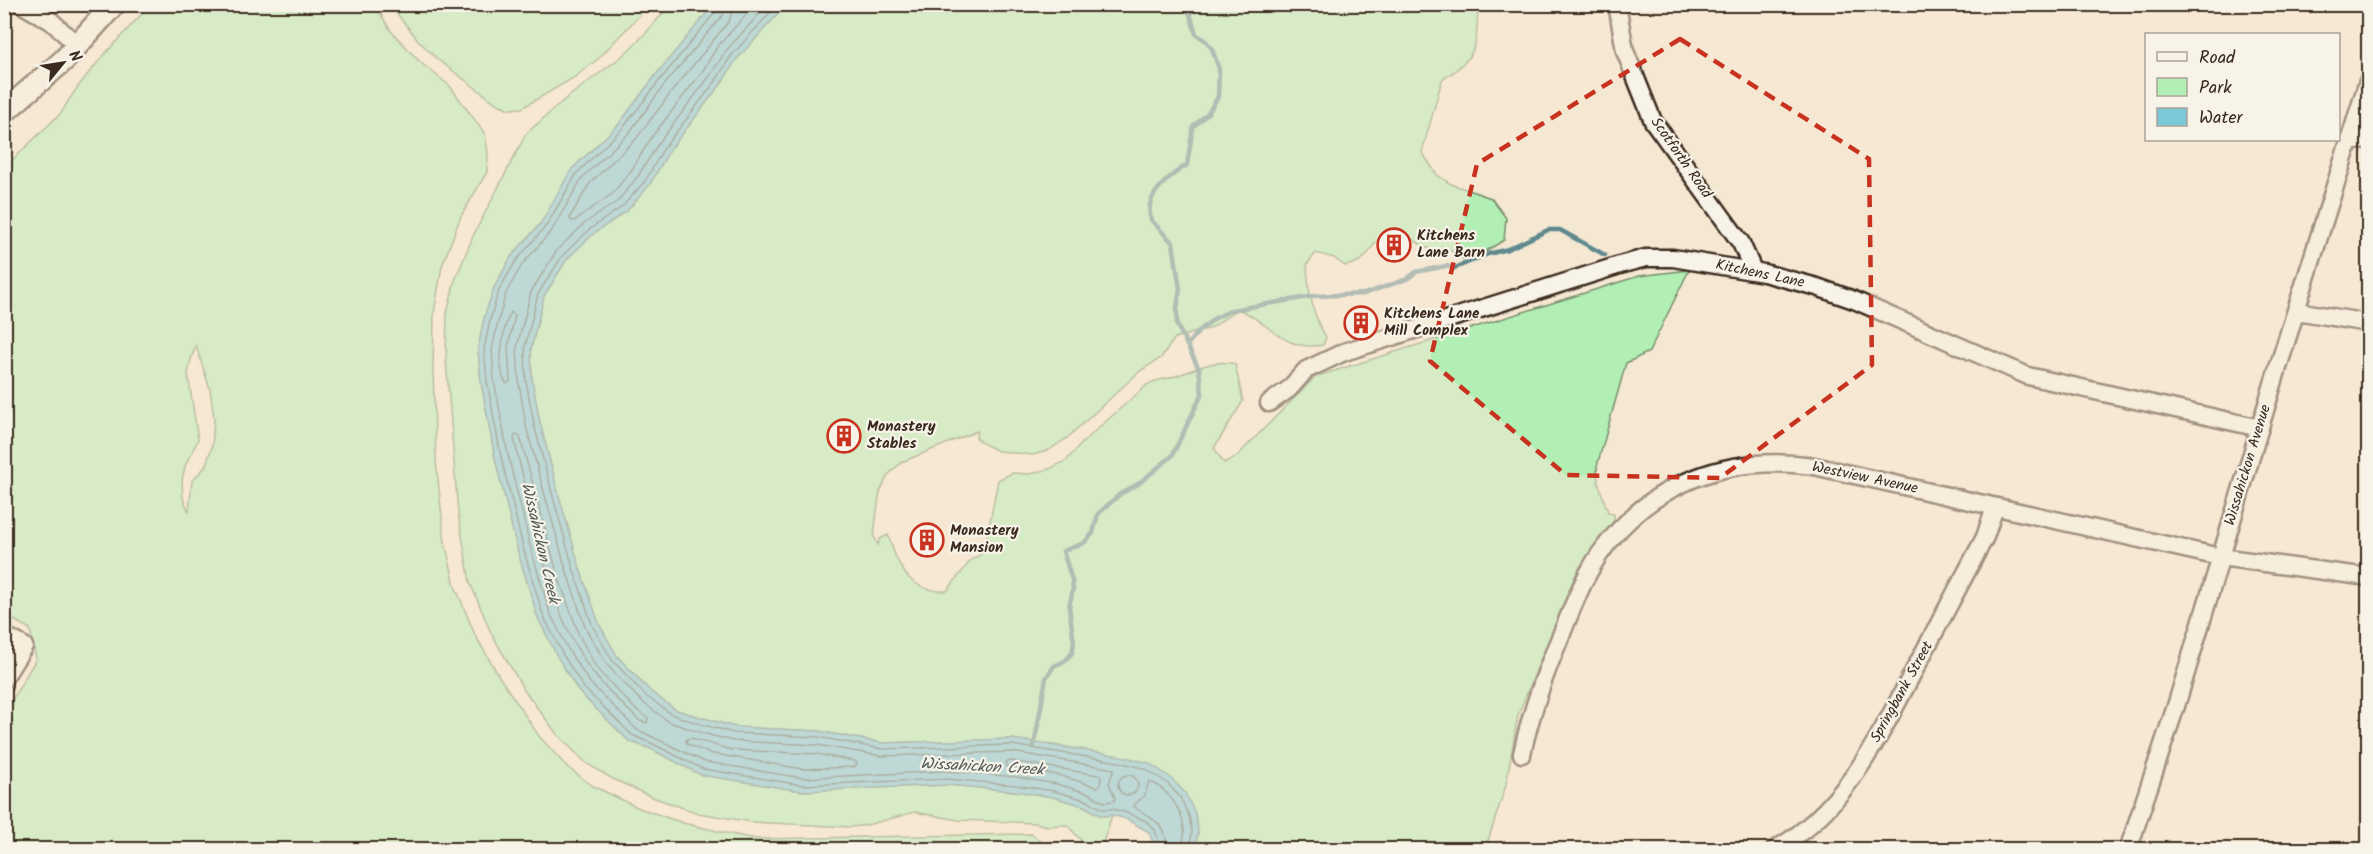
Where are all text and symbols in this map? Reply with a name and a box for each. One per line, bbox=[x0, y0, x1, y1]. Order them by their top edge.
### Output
north arrow bbox=[33, 33, 93, 93]
legend bbox=[2145, 33, 2340, 141]
text: Road bbox=[2199, 44, 2236, 73]
text: N bbox=[61, 46, 88, 67]
text: Park bbox=[2199, 74, 2232, 103]
text: Water bbox=[2199, 104, 2244, 133]
street label: Scotforth Road bbox=[1644, 112, 1718, 204]
place label: Kitchens Lane Barn bbox=[1417, 224, 1485, 265]
building icon: Kitchens Lane Barn bbox=[1376, 227, 1412, 263]
street label: Kitchens Lane bbox=[1713, 253, 1807, 295]
place label: Kitchens Lane Mill Complex bbox=[1384, 302, 1480, 343]
building icon: Kitchens Lane Mill Complex bbox=[1343, 305, 1379, 341]
street label: Wissahickon Avenue bbox=[2218, 401, 2278, 528]
place label: Monastery Stables bbox=[867, 415, 936, 456]
building icon: Monastery Stables bbox=[826, 418, 862, 454]
street label: Westview Avenue bbox=[1810, 455, 1920, 501]
water label: Wissahickon Creek bbox=[514, 480, 567, 608]
place label: Monastery Mansion bbox=[950, 519, 1019, 560]
building icon: Monastery Mansion bbox=[909, 522, 945, 558]
street label: Springbank Street bbox=[1864, 637, 1940, 747]
water label: Wissahickon Creek bbox=[920, 751, 1047, 783]

